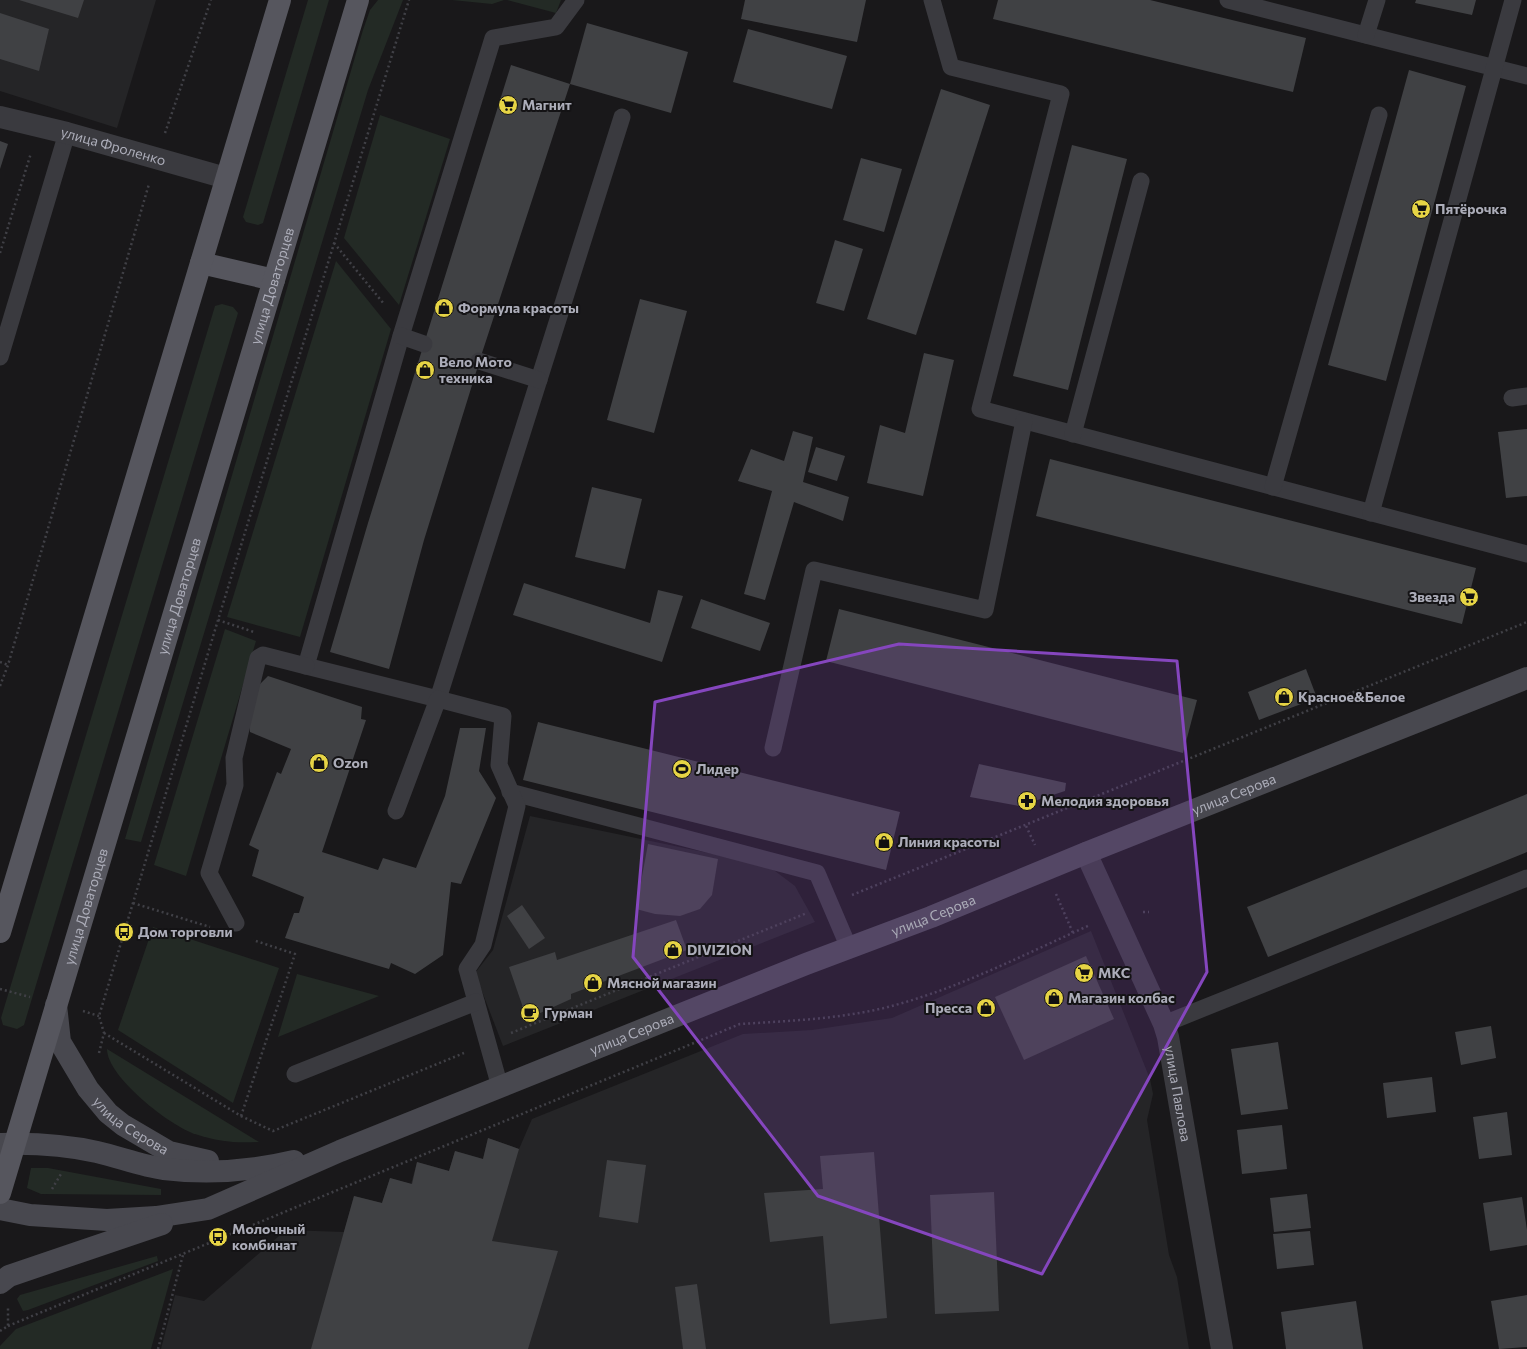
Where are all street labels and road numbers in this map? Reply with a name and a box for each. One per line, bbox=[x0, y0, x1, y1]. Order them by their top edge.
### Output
street label: улица Фроленко bbox=[59, 123, 168, 169]
street label: улица Доваторцев bbox=[246, 225, 297, 346]
street label: улица Доваторцев bbox=[153, 536, 204, 657]
street label: улица Серова bbox=[1189, 770, 1278, 818]
street label: улица Доваторцев bbox=[60, 846, 111, 967]
street label: улица Серова bbox=[889, 891, 978, 939]
street label: улица Серова bbox=[587, 1009, 676, 1058]
street label: улица Павлова bbox=[1162, 1044, 1195, 1143]
street label: улица Серова bbox=[90, 1093, 172, 1158]

